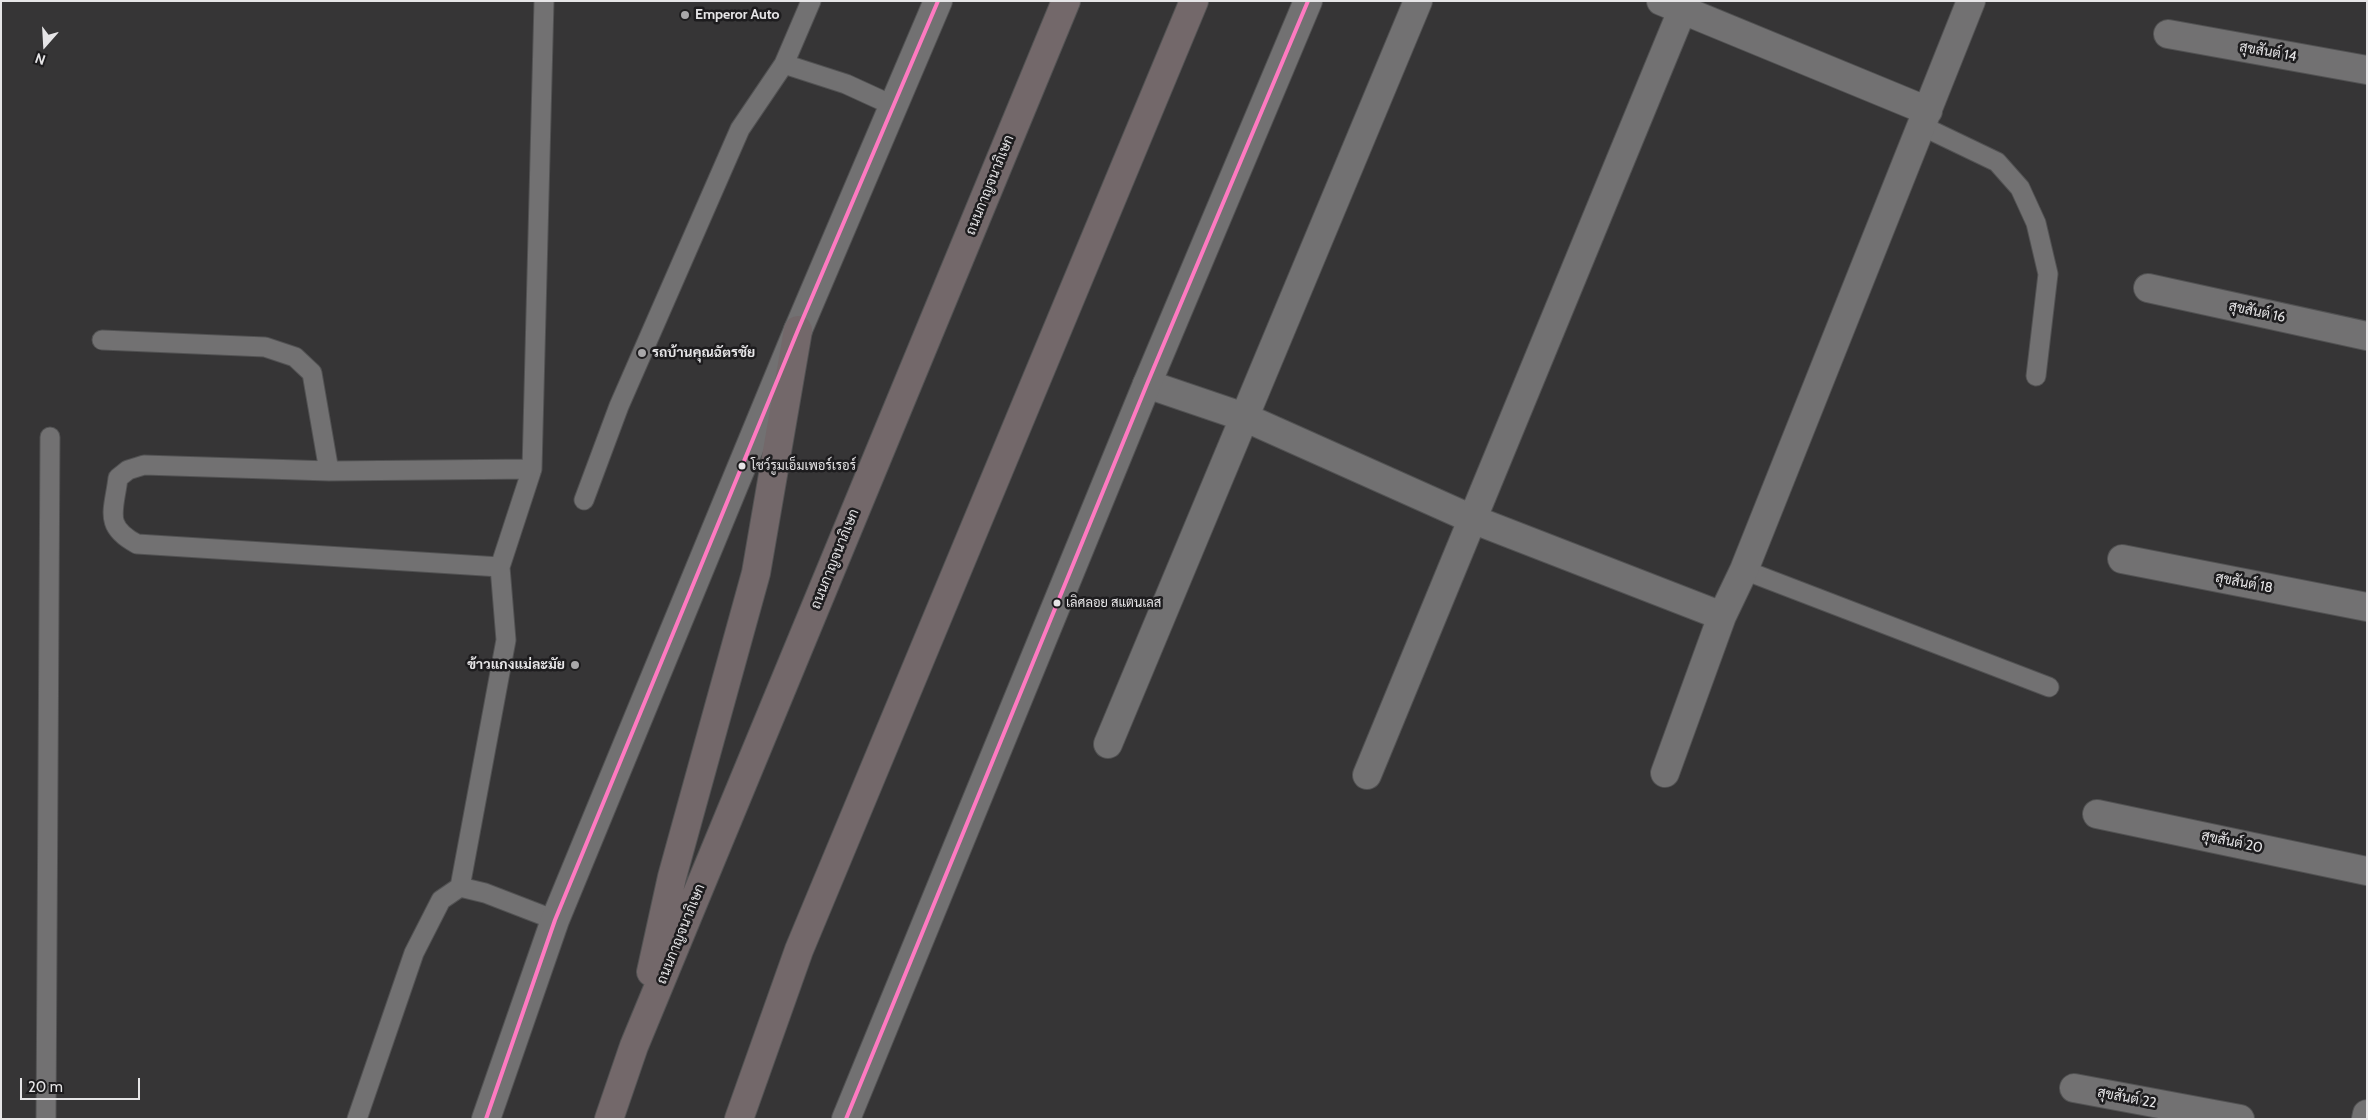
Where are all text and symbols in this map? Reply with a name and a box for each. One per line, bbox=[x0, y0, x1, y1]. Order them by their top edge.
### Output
place label: Emperor Auto bbox=[695, 7, 780, 23]
marker: Emperor Auto bbox=[679, 9, 691, 21]
north arrow bbox=[20, 20, 70, 70]
street label: สุขสันต์ 14 bbox=[2238, 39, 2298, 65]
text: N bbox=[33, 49, 48, 69]
street label: ถนนกาญจนาภิเษก bbox=[962, 133, 1018, 237]
street label: สุขสันต์ 16 bbox=[2227, 298, 2287, 326]
place label: รถบ้านคุณฉัตรชัย bbox=[652, 345, 755, 361]
marker: รถบ้านคุณฉัตรชัย bbox=[636, 347, 648, 359]
place label: โชว์รูมเอ็มเพอร์เรอร์ bbox=[751, 458, 856, 474]
marker: โชว์รูมเอ็มเพอร์เรอร์ bbox=[737, 461, 747, 471]
street label: ถนนกาญจนาภิเษก bbox=[807, 507, 863, 611]
street label: สุขสันต์ 18 bbox=[2214, 569, 2274, 597]
place label: เลิศลอย สแตนเลส bbox=[1066, 595, 1161, 611]
marker: เลิศลอย สแตนเลส bbox=[1052, 598, 1062, 608]
place label: ข้าวแกงแม่ละมัย bbox=[467, 657, 565, 673]
marker: ข้าวแกงแม่ละมัย bbox=[569, 659, 581, 671]
street label: สุขสันต์ 20 bbox=[2200, 827, 2264, 857]
street label: ถนนกาญจนาภิเษก bbox=[653, 882, 709, 986]
scale bar bbox=[22, 1068, 142, 1100]
text: 20 m bbox=[28, 1078, 63, 1096]
street label: สุขสันต์ 22 bbox=[2096, 1084, 2158, 1112]

